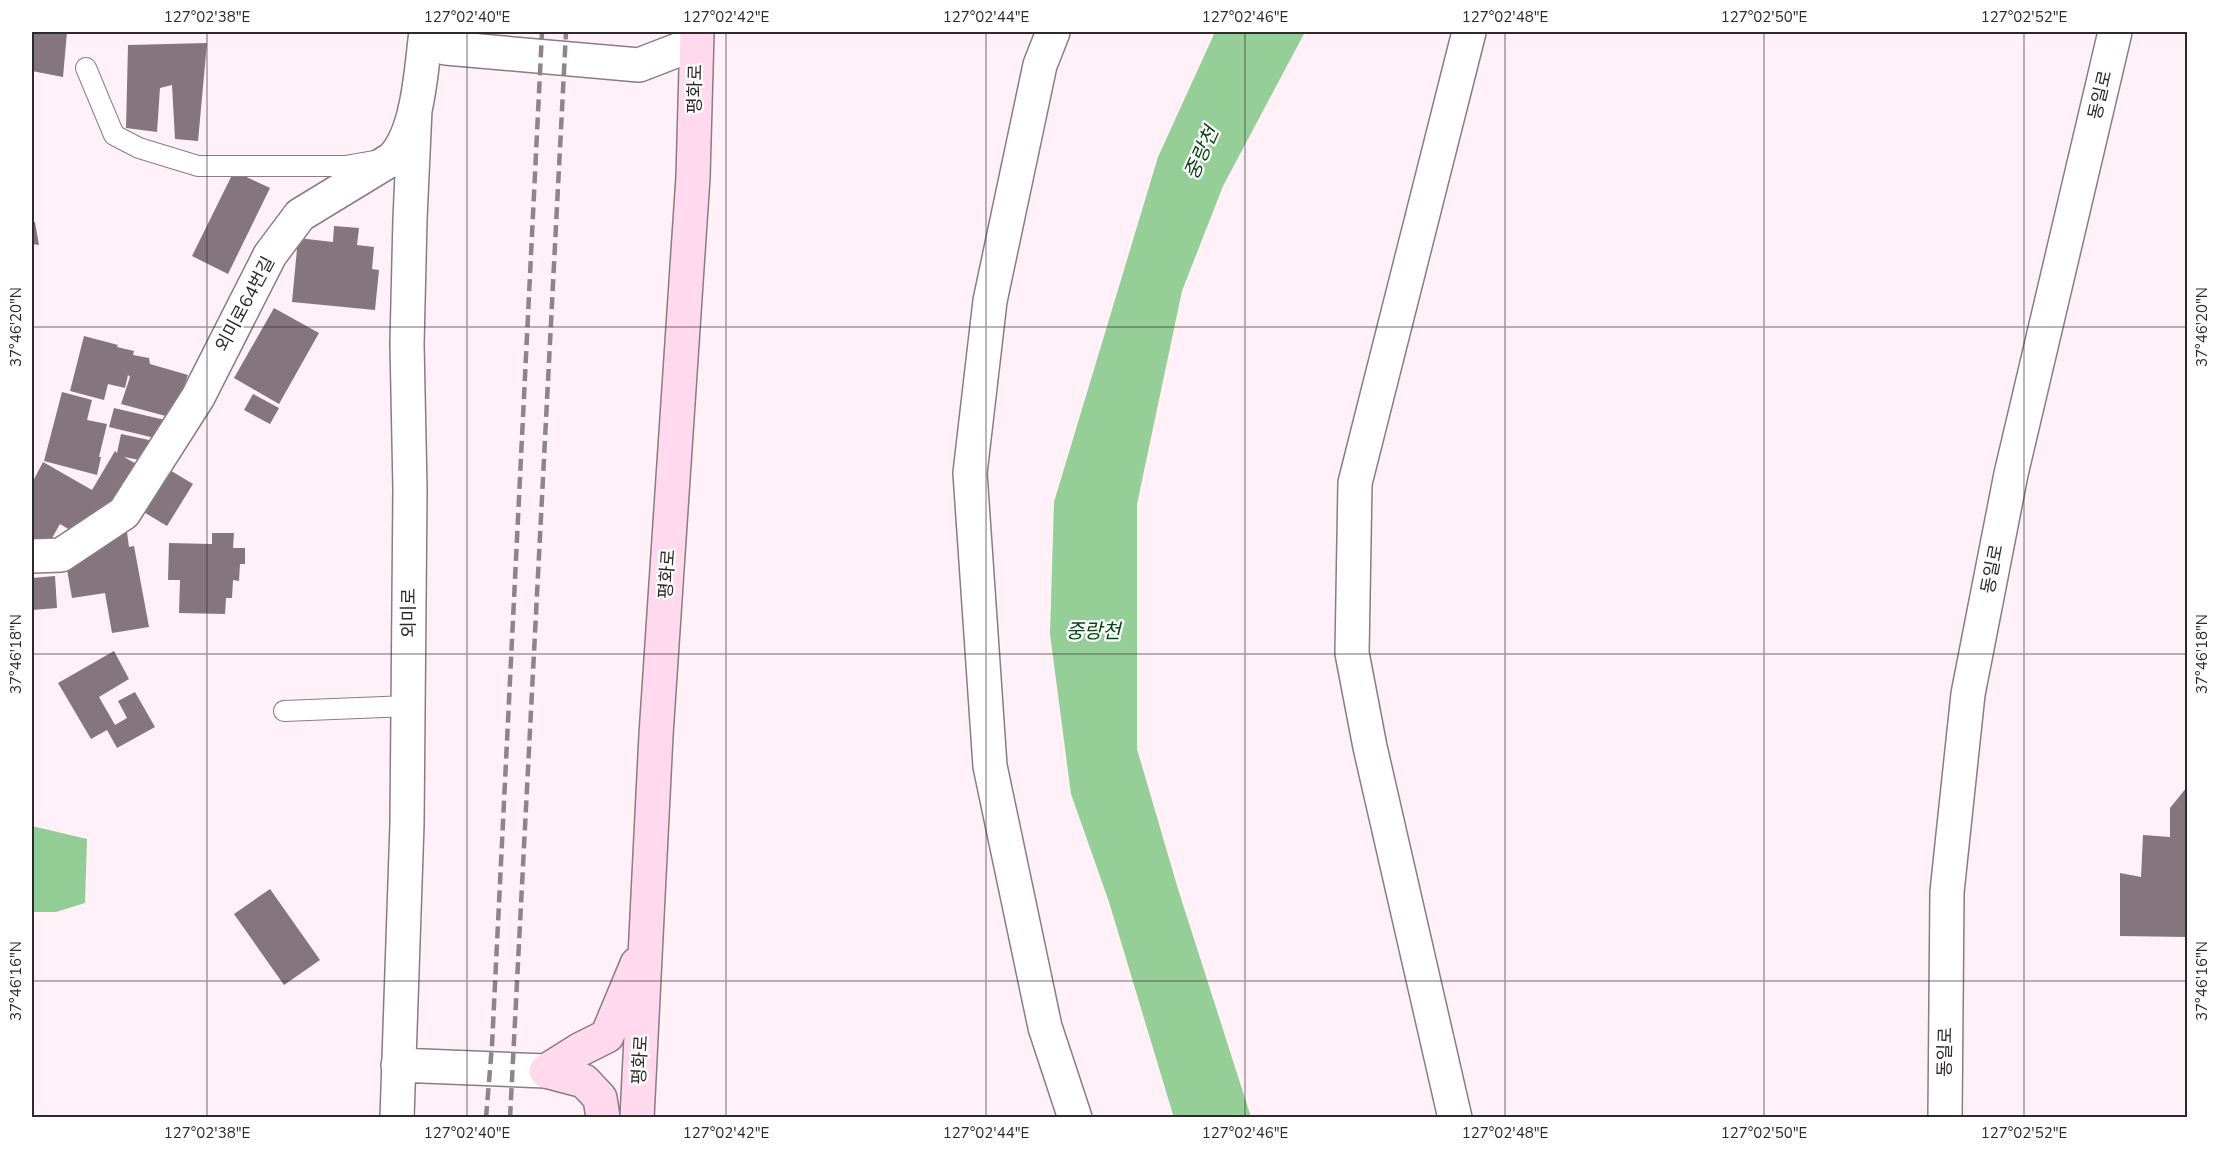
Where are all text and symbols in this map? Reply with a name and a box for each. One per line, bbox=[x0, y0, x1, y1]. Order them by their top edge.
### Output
text: 127°02'38"E bbox=[164, 7, 250, 27]
text: 127°02'40"E bbox=[424, 7, 510, 27]
text: 127°02'42"E bbox=[683, 7, 769, 27]
text: 127°02'44"E bbox=[943, 7, 1029, 27]
text: 127°02'46"E bbox=[1202, 7, 1288, 27]
text: 127°02'48"E bbox=[1462, 7, 1548, 27]
text: 127°02'50"E bbox=[1721, 7, 1807, 27]
text: 127°02'52"E bbox=[1981, 7, 2067, 27]
street label: 평화로 bbox=[683, 64, 707, 114]
street label: 동일로 bbox=[2083, 68, 2117, 122]
water label: 중랑천 bbox=[1178, 120, 1226, 184]
street label: 외미로64번길 bbox=[210, 252, 280, 356]
text: 37°46'20"N bbox=[6, 287, 26, 367]
text: 37°46'20"N bbox=[2192, 287, 2212, 367]
street label: 동일로 bbox=[1975, 542, 2009, 596]
street label: 평화로 bbox=[653, 548, 681, 600]
street label: 외미로 bbox=[397, 588, 421, 638]
text: 37°46'18"N bbox=[6, 614, 26, 694]
text: 37°46'18"N bbox=[2192, 614, 2212, 694]
water label: 중랑천 bbox=[1065, 618, 1123, 645]
text: 37°46'16"N bbox=[6, 941, 26, 1021]
text: 37°46'16"N bbox=[2192, 941, 2212, 1021]
street label: 동일로 bbox=[1933, 1027, 1957, 1077]
street label: 평화로 bbox=[627, 1035, 653, 1085]
text: 127°02'38"E bbox=[164, 1123, 250, 1143]
text: 127°02'40"E bbox=[424, 1123, 510, 1143]
text: 127°02'42"E bbox=[683, 1123, 769, 1143]
text: 127°02'44"E bbox=[943, 1123, 1029, 1143]
text: 127°02'46"E bbox=[1202, 1123, 1288, 1143]
text: 127°02'48"E bbox=[1462, 1123, 1548, 1143]
text: 127°02'50"E bbox=[1721, 1123, 1807, 1143]
text: 127°02'52"E bbox=[1981, 1123, 2067, 1143]

